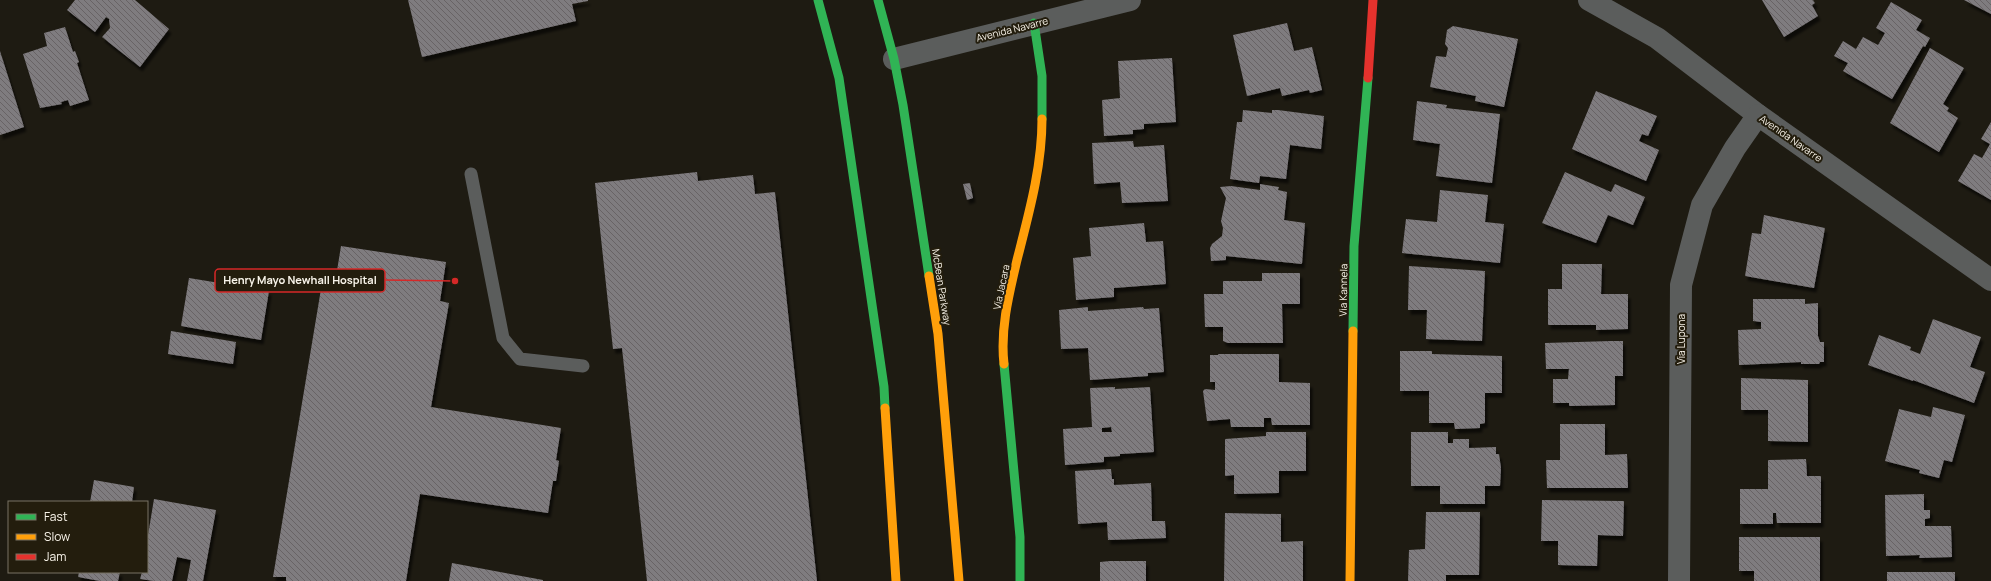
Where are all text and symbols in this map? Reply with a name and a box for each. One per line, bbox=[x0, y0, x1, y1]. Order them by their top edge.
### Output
street label: Avenida Navarre bbox=[975, 13, 1050, 45]
street label: Avenida Navarre bbox=[1757, 111, 1825, 165]
street label: McBean Parkway bbox=[929, 248, 955, 327]
street label: Via Jacara bbox=[989, 263, 1013, 311]
street label: Via Kannela bbox=[1336, 263, 1350, 317]
callout: Henry Mayo Newhall Hospital bbox=[215, 269, 385, 292]
text: Henry Mayo Newhall Hospital bbox=[223, 272, 377, 287]
street label: Via Lupona bbox=[1674, 314, 1688, 364]
legend bbox=[8, 501, 148, 573]
text: Fast bbox=[44, 508, 68, 525]
text: Slow bbox=[44, 528, 70, 545]
text: Jam bbox=[44, 548, 66, 565]

